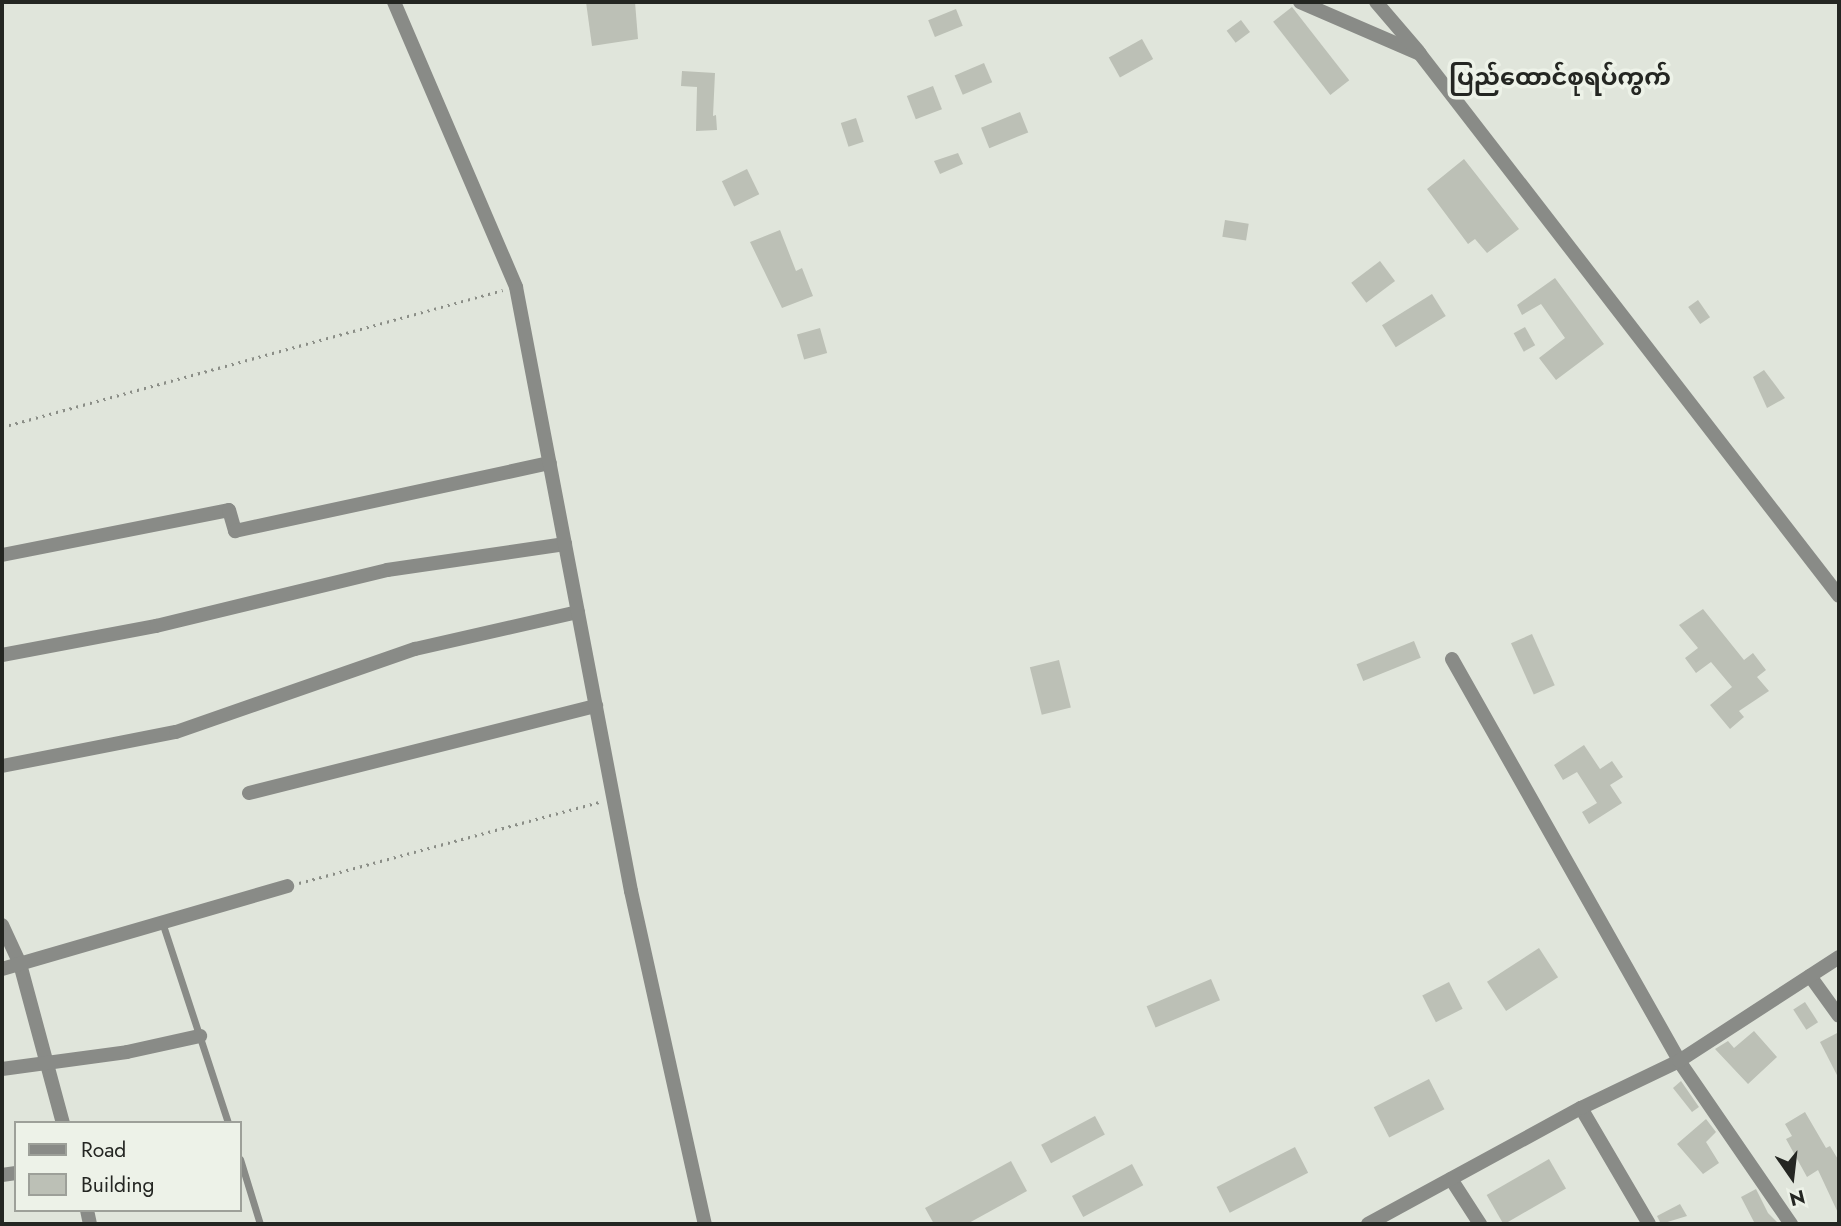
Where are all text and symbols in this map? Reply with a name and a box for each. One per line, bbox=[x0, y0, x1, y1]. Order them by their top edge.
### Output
district label: ပြည်ထောင်စုရပ်ကွက် bbox=[1449, 63, 1671, 91]
legend bbox=[14, 1121, 242, 1212]
text: Road bbox=[81, 1135, 126, 1165]
north arrow bbox=[1757, 1142, 1827, 1212]
text: Building bbox=[81, 1170, 154, 1200]
text: N bbox=[1787, 1183, 1808, 1213]

